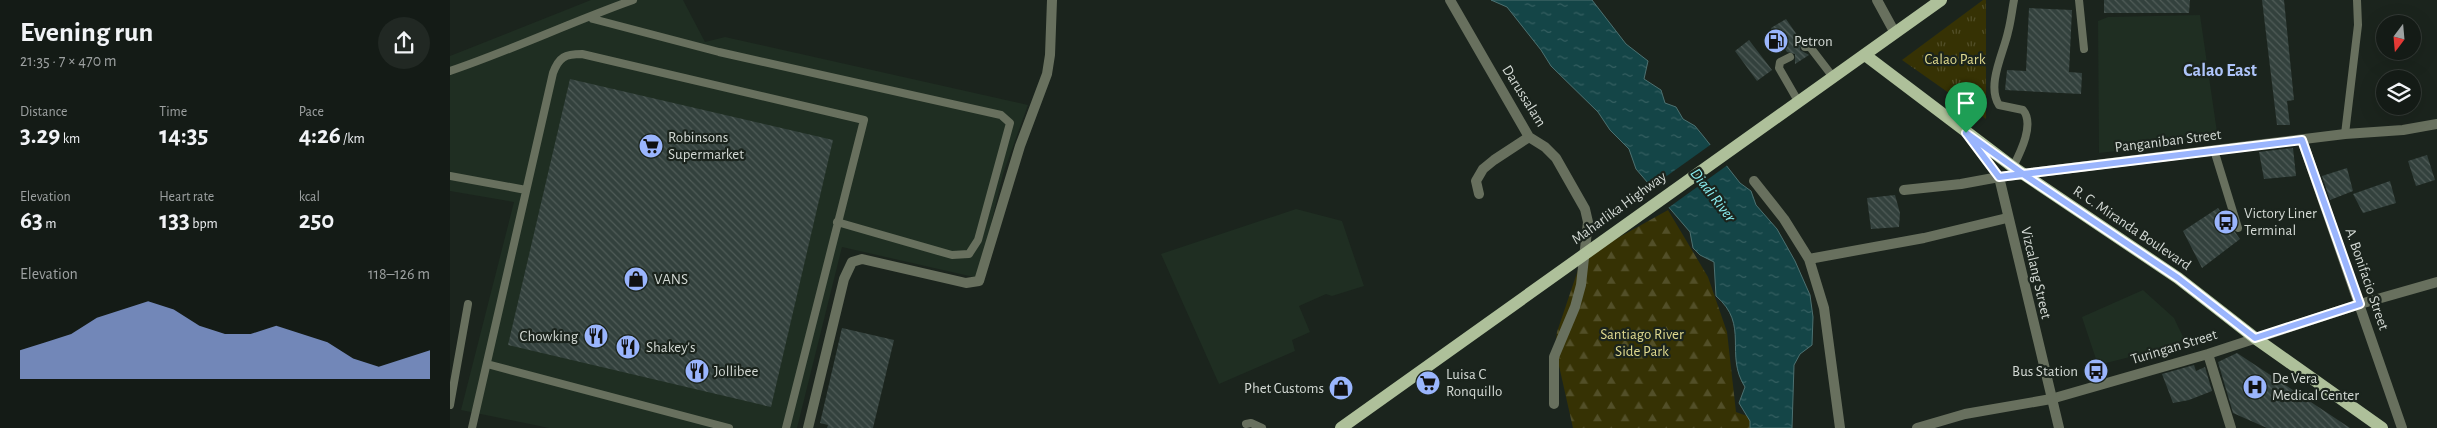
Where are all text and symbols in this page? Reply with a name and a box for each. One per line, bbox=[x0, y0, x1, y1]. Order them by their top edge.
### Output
north arrow bbox=[2376, 15, 2421, 60]
map controls bbox=[2376, 15, 2421, 115]
button: share bbox=[378, 17, 430, 69]
text: Evening run bbox=[20, 19, 153, 47]
fuel station icon: Petron bbox=[1763, 28, 1789, 54]
place label: Petron bbox=[1794, 34, 1833, 49]
park label: Calao Park bbox=[1924, 52, 1986, 67]
text: 21:35 · 7 × 470 m bbox=[20, 53, 117, 69]
district label: Calao East bbox=[2183, 62, 2257, 80]
street label: Darussalam bbox=[1499, 63, 1549, 129]
button: layers bbox=[2376, 70, 2421, 115]
pin bbox=[1945, 82, 1987, 133]
icon: arrive bbox=[1952, 89, 1980, 117]
text: Distance bbox=[20, 105, 67, 119]
text: Time bbox=[159, 105, 187, 119]
text: Pace bbox=[299, 105, 324, 119]
text: 3.29 bbox=[20, 123, 60, 148]
text: 14:35 bbox=[159, 123, 208, 148]
text: 4:26 bbox=[299, 123, 341, 148]
street label: Panganiban Street bbox=[2114, 127, 2222, 155]
place label: Robinsons Supermarket bbox=[668, 130, 744, 162]
text: km bbox=[60, 132, 80, 146]
text: /km bbox=[341, 132, 365, 146]
supermarket icon: Robinsons Supermarket bbox=[638, 133, 664, 159]
water label: Diadi River bbox=[1687, 165, 1739, 225]
street label: Maharlika Highway bbox=[1569, 168, 1670, 247]
street label: R. C. Miranda Boulevard bbox=[2070, 183, 2194, 273]
text: Elevation bbox=[20, 190, 71, 204]
text: Heart rate bbox=[159, 190, 214, 204]
text: kcal bbox=[299, 190, 320, 204]
place label: Victory Liner Terminal bbox=[2244, 206, 2317, 238]
text: 63 bbox=[20, 208, 43, 233]
text: 133 bbox=[159, 208, 190, 233]
text: 250 bbox=[299, 208, 334, 233]
bus stop icon: Victory Liner Terminal bbox=[2213, 209, 2239, 235]
text: m bbox=[43, 217, 56, 231]
text: bpm bbox=[190, 217, 218, 231]
street label: Vizcalang Street bbox=[2018, 226, 2054, 321]
street label: A. Bonifacio Street bbox=[2343, 226, 2392, 332]
text: Elevation bbox=[20, 266, 78, 282]
text: 118–126 m bbox=[368, 266, 430, 282]
shop icon: VANS bbox=[623, 266, 649, 292]
place label: VANS bbox=[654, 272, 688, 287]
restaurant icon: Chowking bbox=[583, 323, 609, 349]
park label: Santiago River Side Park bbox=[1600, 327, 1684, 359]
street label: Turingan Street bbox=[2129, 327, 2219, 367]
place label: Chowking bbox=[520, 329, 579, 344]
restaurant icon: Shakey's bbox=[615, 334, 641, 360]
place label: Shakey's bbox=[646, 340, 696, 355]
restaurant icon: Jollibee bbox=[684, 358, 710, 384]
bus stop icon: Bus Station bbox=[2083, 358, 2109, 384]
place label: Jollibee bbox=[714, 364, 758, 379]
place label: Bus Station bbox=[2012, 364, 2078, 379]
place label: Luisa C Ronquillo bbox=[1446, 367, 1502, 399]
supermarket icon: Luisa C Ronquillo bbox=[1415, 370, 1441, 396]
place label: De Vera Medical Center bbox=[2272, 371, 2359, 403]
hospital icon: De Vera Medical Center bbox=[2242, 374, 2268, 400]
shop icon: Phet Customs bbox=[1328, 375, 1354, 401]
place label: Phet Customs bbox=[1244, 381, 1324, 396]

